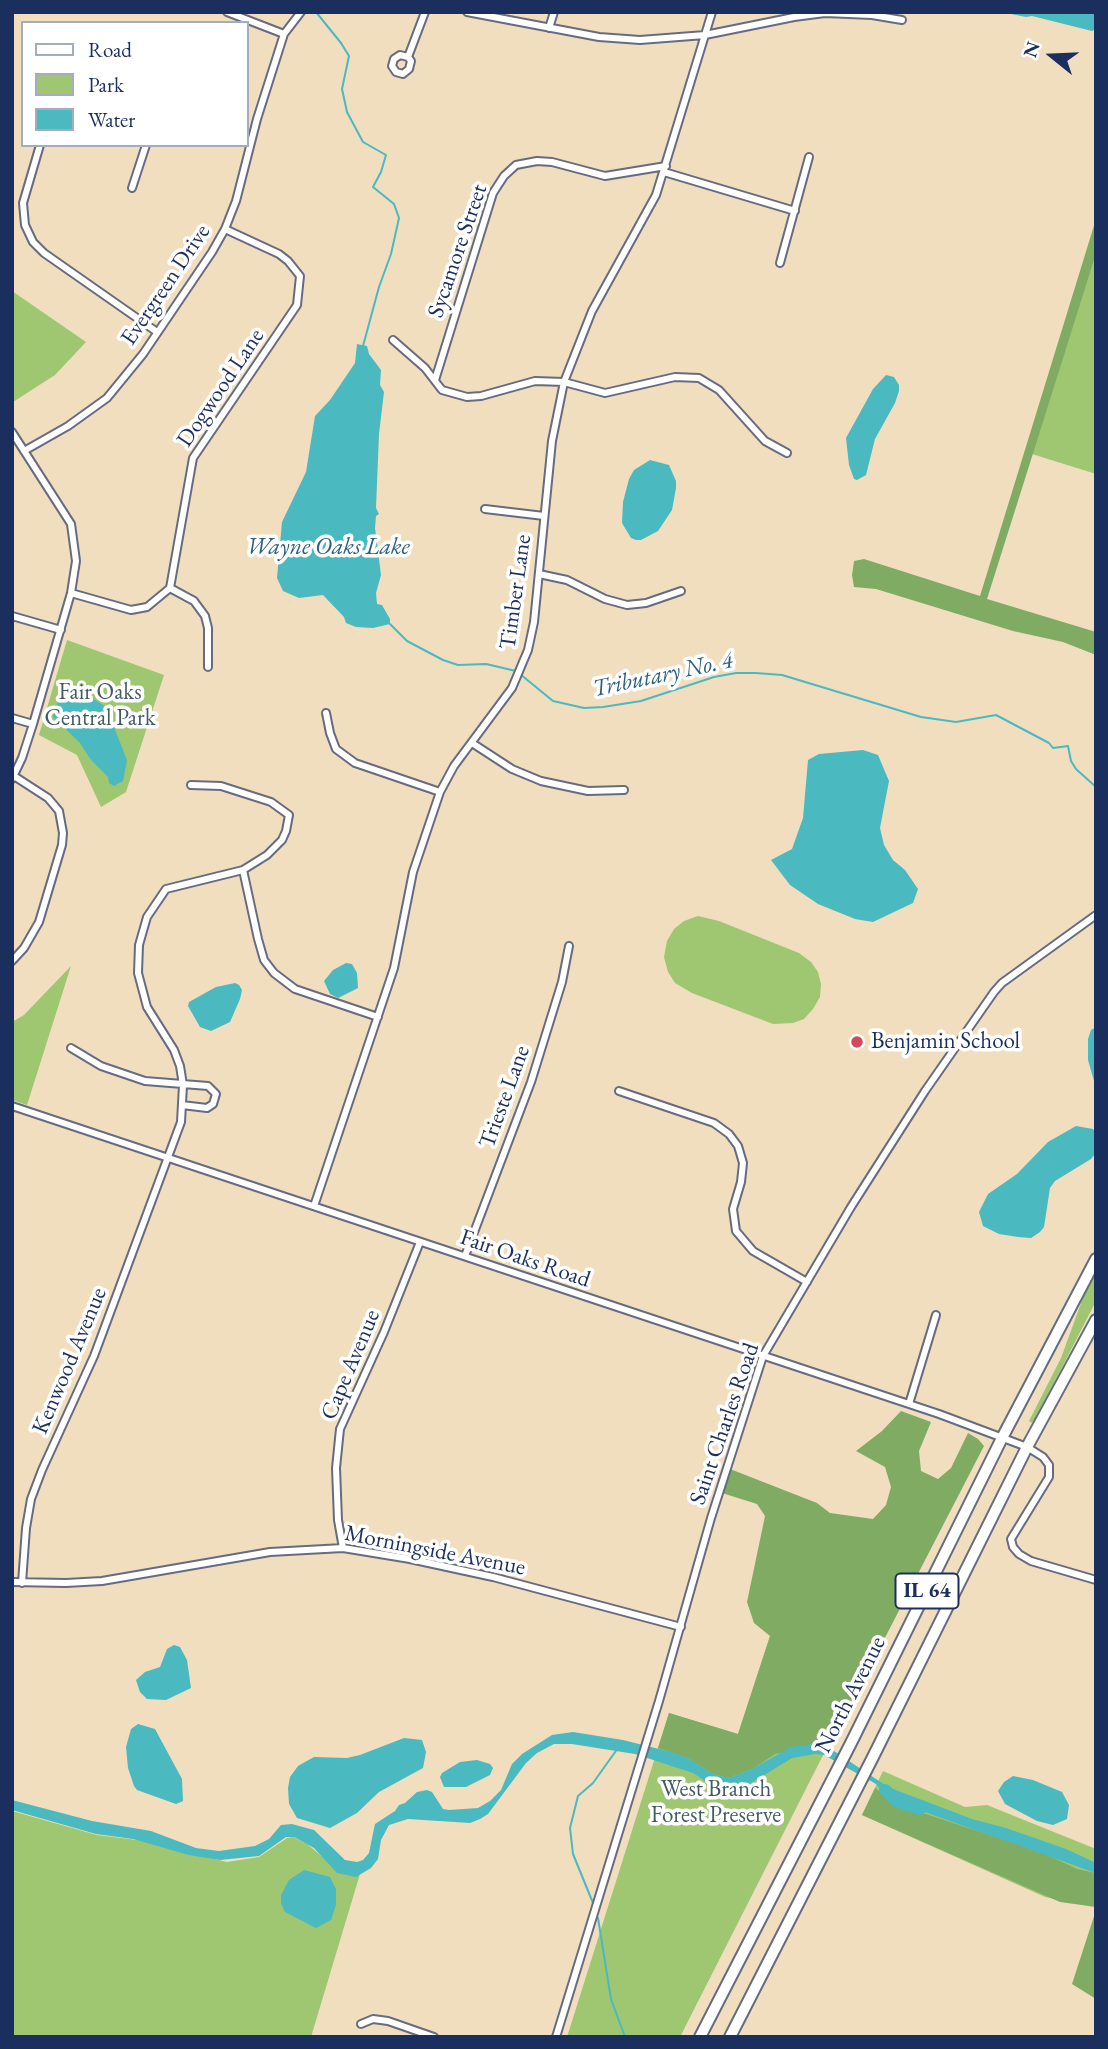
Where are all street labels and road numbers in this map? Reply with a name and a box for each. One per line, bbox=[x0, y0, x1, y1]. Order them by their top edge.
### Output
street label: Sycamore Street bbox=[422, 181, 494, 321]
street label: Evergreen Drive bbox=[115, 219, 217, 351]
street label: Dogwood Lane bbox=[171, 324, 271, 452]
street label: Timber Lane bbox=[494, 533, 538, 651]
street label: Trieste Lane bbox=[474, 1042, 536, 1152]
street label: Fair Oaks Road bbox=[456, 1224, 594, 1294]
street label: Kenwood Avenue bbox=[27, 1284, 113, 1438]
street label: Cape Avenue bbox=[315, 1306, 387, 1424]
street label: Saint Charles Road bbox=[684, 1340, 766, 1508]
street label: Morningside Avenue bbox=[342, 1520, 528, 1582]
road number: IL 64 bbox=[895, 1574, 958, 1608]
street label: North Avenue bbox=[810, 1632, 892, 1758]

